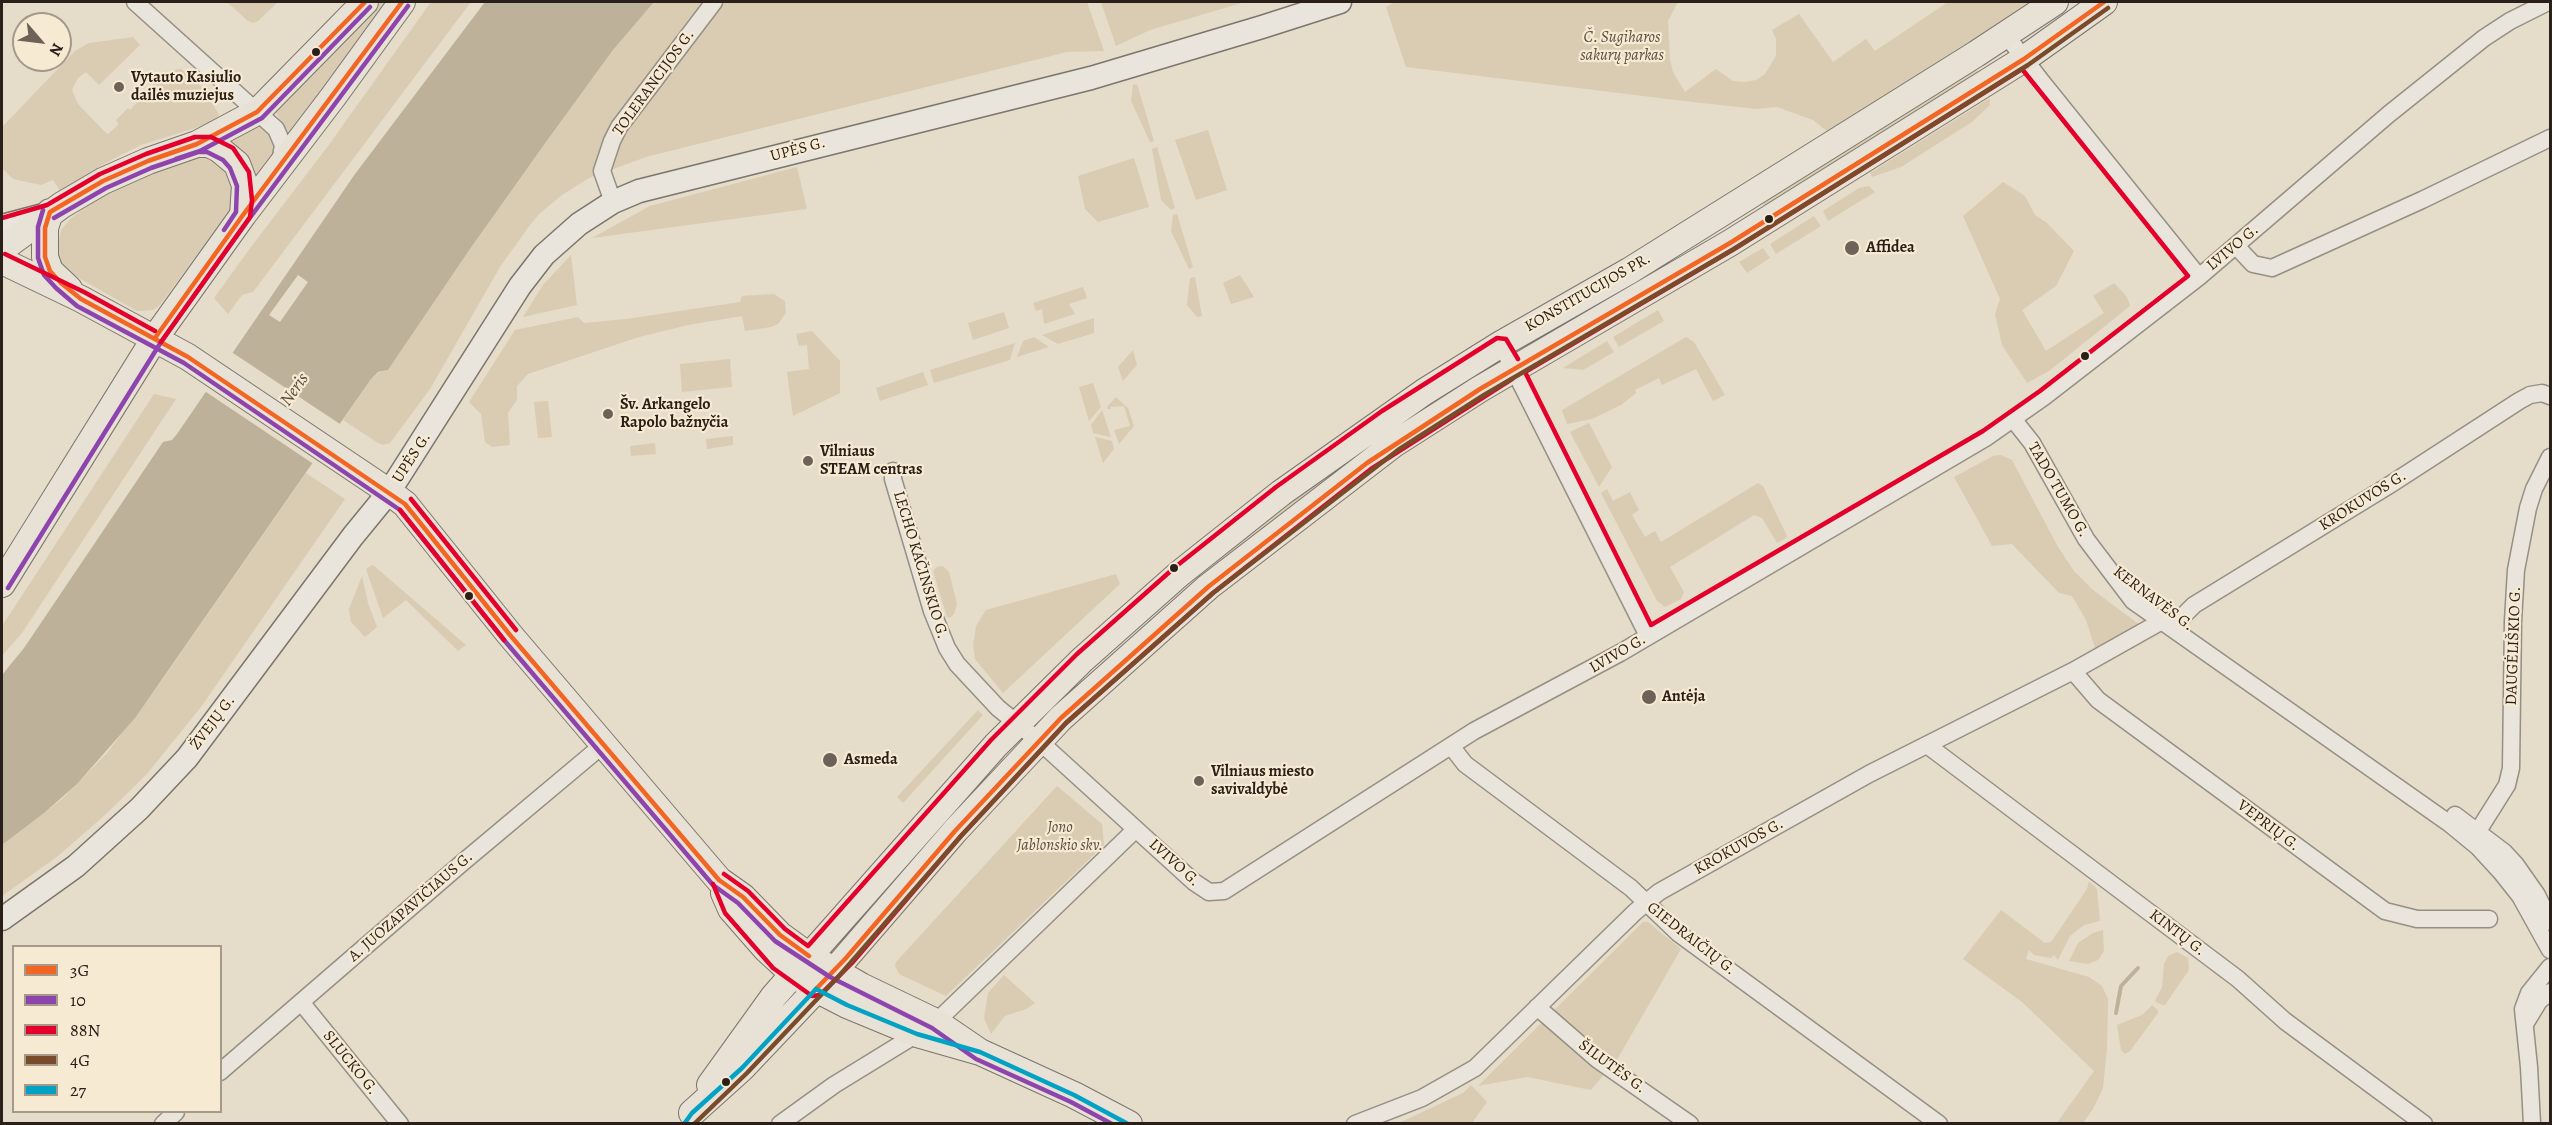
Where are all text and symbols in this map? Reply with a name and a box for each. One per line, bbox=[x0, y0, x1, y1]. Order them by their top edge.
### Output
north arrow bbox=[12, 12, 72, 72]
street label: TOLERANCIJOS G. bbox=[609, 26, 699, 140]
park label: Č. Sugiharos sakurų parkas bbox=[1580, 28, 1664, 66]
text: N bbox=[44, 39, 69, 60]
unlabelled marker bbox=[310, 46, 322, 58]
place label: Vytauto Kasiulio dailės muziejus bbox=[131, 68, 241, 106]
marker: Vytauto Kasiulio dailės muziejus bbox=[112, 80, 126, 94]
street label: UPĖS G. bbox=[768, 133, 828, 167]
unlabelled marker bbox=[1763, 213, 1775, 225]
street label: LVIVO G. bbox=[2203, 221, 2263, 275]
place label: Affidea bbox=[1866, 238, 1915, 258]
marker: Affidea bbox=[1843, 239, 1861, 257]
street label: KONSTITUCIJOS PR. bbox=[1522, 249, 1654, 337]
unlabelled marker bbox=[2079, 350, 2091, 362]
water label: Neris bbox=[276, 369, 314, 411]
place label: Šv. Arkangelo Rapolo bažnyčia bbox=[620, 395, 728, 433]
marker: Šv. Arkangelo Rapolo bažnyčia bbox=[601, 407, 615, 421]
street label: UPĖS G. bbox=[389, 429, 435, 487]
street label: TADO TUMO G. bbox=[2023, 439, 2093, 541]
place label: Vilniaus STEAM centras bbox=[820, 442, 922, 480]
marker: Vilniaus STEAM centras bbox=[801, 454, 815, 468]
street label: KROKUVOS G. bbox=[2316, 467, 2410, 535]
street label: LECHO KAČINSKIO G. bbox=[888, 489, 952, 641]
unlabelled marker bbox=[1168, 562, 1180, 574]
street label: KERNAVĖS G. bbox=[2109, 563, 2197, 635]
street label: DAUGĖLIŠKIO G. bbox=[2502, 586, 2526, 706]
unlabelled marker bbox=[463, 590, 475, 602]
street label: LVIVO G. bbox=[1586, 630, 1650, 678]
place label: Antėja bbox=[1662, 687, 1705, 707]
marker: Antėja bbox=[1640, 688, 1658, 706]
street label: ŽVEJŲ G. bbox=[186, 692, 240, 754]
place label: Asmeda bbox=[844, 750, 898, 770]
marker: Asmeda bbox=[821, 751, 839, 769]
place label: Vilniaus miesto savivaldybė bbox=[1211, 762, 1314, 800]
marker: Vilniaus miesto savivaldybė bbox=[1192, 774, 1206, 788]
street label: VEPRIŲ G. bbox=[2233, 796, 2303, 856]
street label: KROKUVOS G. bbox=[1691, 815, 1787, 879]
park label: Jono Jablonskio skv. bbox=[1017, 818, 1103, 856]
street label: LVIVO G. bbox=[1145, 835, 1203, 891]
street label: A. JUOZAPAVIČIAUS G. bbox=[345, 848, 477, 966]
street label: GIEDRAIČIŲ G. bbox=[1643, 898, 1739, 980]
street label: KINTŲ G. bbox=[2145, 906, 2209, 960]
legend bbox=[12, 945, 222, 1113]
text: 3G bbox=[70, 958, 90, 982]
text: 10 bbox=[70, 988, 86, 1012]
text: 88N bbox=[70, 1018, 100, 1042]
street label: SLUCKO G. bbox=[318, 1027, 382, 1099]
street label: ŠILUTĖS G. bbox=[1575, 1036, 1649, 1098]
text: 4G bbox=[70, 1048, 90, 1072]
unlabelled marker bbox=[720, 1076, 732, 1088]
text: 27 bbox=[70, 1078, 86, 1102]

